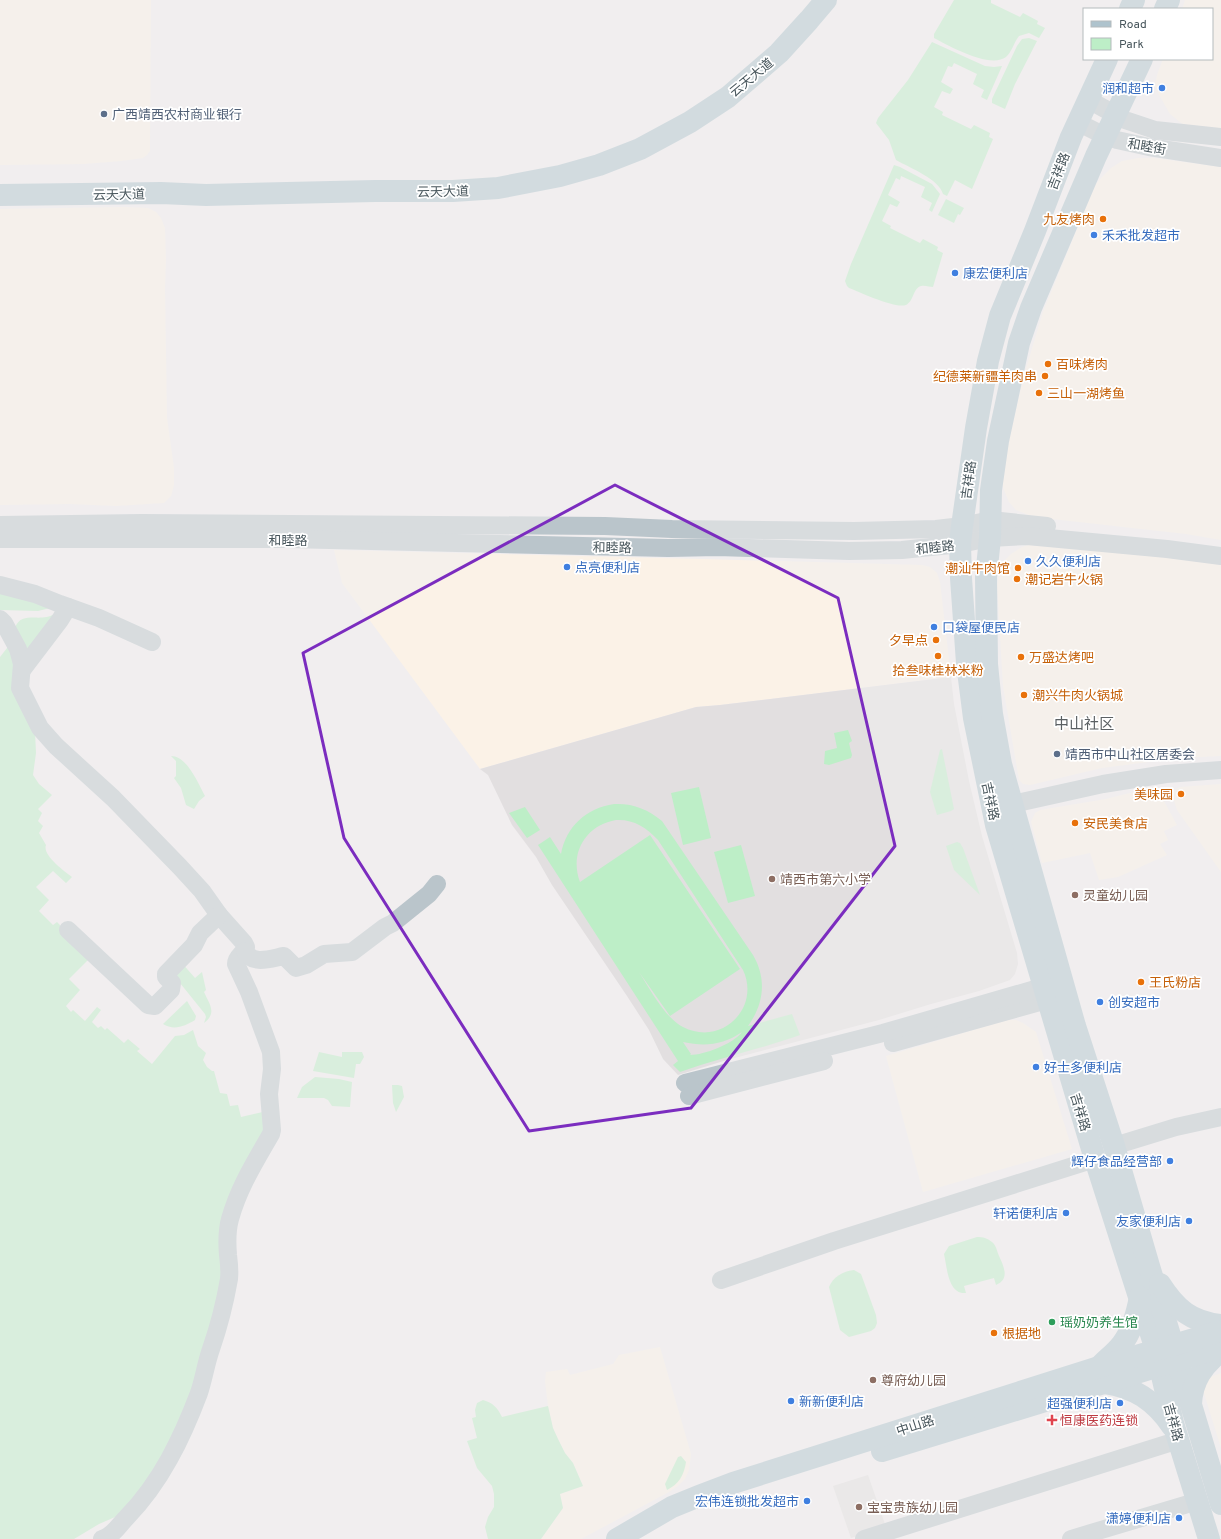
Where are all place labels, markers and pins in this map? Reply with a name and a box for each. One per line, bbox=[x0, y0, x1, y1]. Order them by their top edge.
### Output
place label: 润和超市 bbox=[1102, 81, 1154, 98]
marker: 润和超市 bbox=[1157, 83, 1167, 93]
place label: 广西靖西农村商业银行 bbox=[112, 107, 242, 124]
marker: 广西靖西农村商业银行 bbox=[99, 109, 109, 119]
place label: 九友烤肉 bbox=[1043, 212, 1095, 229]
marker: 九友烤肉 bbox=[1098, 214, 1108, 224]
place label: 禾禾批发超市 bbox=[1102, 228, 1180, 245]
marker: 禾禾批发超市 bbox=[1089, 230, 1099, 240]
place label: 康宏便利店 bbox=[963, 266, 1028, 283]
marker: 康宏便利店 bbox=[950, 268, 960, 278]
place label: 百味烤肉 bbox=[1056, 357, 1108, 374]
marker: 百味烤肉 bbox=[1043, 359, 1053, 369]
place label: 纪德莱新疆羊肉串 bbox=[933, 369, 1037, 386]
marker: 纪德莱新疆羊肉串 bbox=[1040, 371, 1050, 381]
place label: 三山一湖烤鱼 bbox=[1047, 386, 1125, 403]
marker: 三山一湖烤鱼 bbox=[1034, 388, 1044, 398]
place label: 久久便利店 bbox=[1036, 554, 1101, 571]
marker: 久久便利店 bbox=[1023, 556, 1033, 566]
place label: 点亮便利店 bbox=[575, 561, 640, 577]
place label: 潮汕牛肉馆 bbox=[945, 561, 1010, 578]
marker: 点亮便利店 bbox=[562, 562, 572, 572]
marker: 潮汕牛肉馆 bbox=[1013, 563, 1023, 573]
place label: 潮记岩牛火锅 bbox=[1025, 573, 1103, 589]
marker: 潮记岩牛火锅 bbox=[1012, 574, 1022, 584]
place label: 口袋屋便民店 bbox=[942, 620, 1020, 637]
marker: 口袋屋便民店 bbox=[929, 622, 939, 632]
place label: 夕早点 bbox=[889, 633, 928, 650]
marker: 夕早点 bbox=[931, 635, 941, 645]
place label: 万盛达烤吧 bbox=[1029, 650, 1094, 667]
marker: 拾叁味·桂林米粉 bbox=[933, 651, 943, 661]
marker: 万盛达烤吧 bbox=[1016, 652, 1026, 662]
place label: 拾叁味·桂林米粉 bbox=[892, 663, 984, 680]
place label: 潮兴牛肉火锅城 bbox=[1032, 689, 1123, 705]
marker: 潮兴牛肉火锅城 bbox=[1019, 690, 1029, 700]
place label: 靖西市中山社区居委会 bbox=[1065, 747, 1195, 764]
marker: 靖西市中山社区居委会 bbox=[1052, 749, 1062, 759]
place label: 美味园 bbox=[1134, 788, 1173, 804]
marker: 美味园 bbox=[1176, 789, 1186, 799]
place label: 安民美食店 bbox=[1083, 817, 1148, 833]
marker: 安民美食店 bbox=[1070, 818, 1080, 828]
place label: 靖西市第六小学 bbox=[780, 872, 871, 889]
marker: 靖西市第六小学 bbox=[767, 874, 777, 884]
place label: 灵童幼儿园 bbox=[1083, 888, 1148, 905]
marker: 灵童幼儿园 bbox=[1070, 890, 1080, 900]
place label: 王氏粉店 bbox=[1149, 976, 1201, 992]
marker: 王氏粉店 bbox=[1136, 977, 1146, 987]
place label: 创安超市 bbox=[1108, 995, 1160, 1012]
marker: 创安超市 bbox=[1095, 997, 1105, 1007]
place label: 好士多便利店 bbox=[1044, 1060, 1122, 1077]
marker: 好士多便利店 bbox=[1031, 1062, 1041, 1072]
place label: 辉仔食品经营部 bbox=[1071, 1155, 1162, 1171]
marker: 辉仔食品经营部 bbox=[1165, 1156, 1175, 1166]
place label: 轩诺便利店 bbox=[993, 1207, 1058, 1223]
marker: 轩诺便利店 bbox=[1061, 1208, 1071, 1218]
place label: 友家便利店 bbox=[1116, 1214, 1181, 1231]
marker: 友家便利店 bbox=[1184, 1216, 1194, 1226]
place label: 瑶奶奶养生馆 bbox=[1060, 1315, 1138, 1332]
marker: 瑶奶奶养生馆 bbox=[1047, 1317, 1057, 1327]
place label: 根据地 bbox=[1002, 1327, 1041, 1343]
marker: 根据地 bbox=[989, 1328, 999, 1338]
place label: 尊府幼儿园 bbox=[881, 1373, 946, 1390]
marker: 尊府幼儿园 bbox=[868, 1375, 878, 1385]
place label: 新新便利店 bbox=[799, 1395, 864, 1411]
marker: 新新便利店 bbox=[786, 1396, 796, 1406]
place label: 超强便利店 bbox=[1047, 1397, 1112, 1413]
marker: 超强便利店 bbox=[1115, 1398, 1125, 1408]
place label: 恒康医药连锁 bbox=[1060, 1413, 1138, 1430]
marker: 恒康医药连锁 bbox=[1047, 1415, 1057, 1425]
place label: 宏伟连锁批发超市 bbox=[695, 1494, 799, 1511]
marker: 宏伟连锁批发超市 bbox=[802, 1496, 812, 1506]
place label: 宝宝贵族幼儿园 bbox=[867, 1500, 958, 1517]
marker: 宝宝贵族幼儿园 bbox=[854, 1502, 864, 1512]
place label: 潇婷便利店 bbox=[1106, 1511, 1171, 1528]
marker: 潇婷便利店 bbox=[1174, 1513, 1184, 1523]

